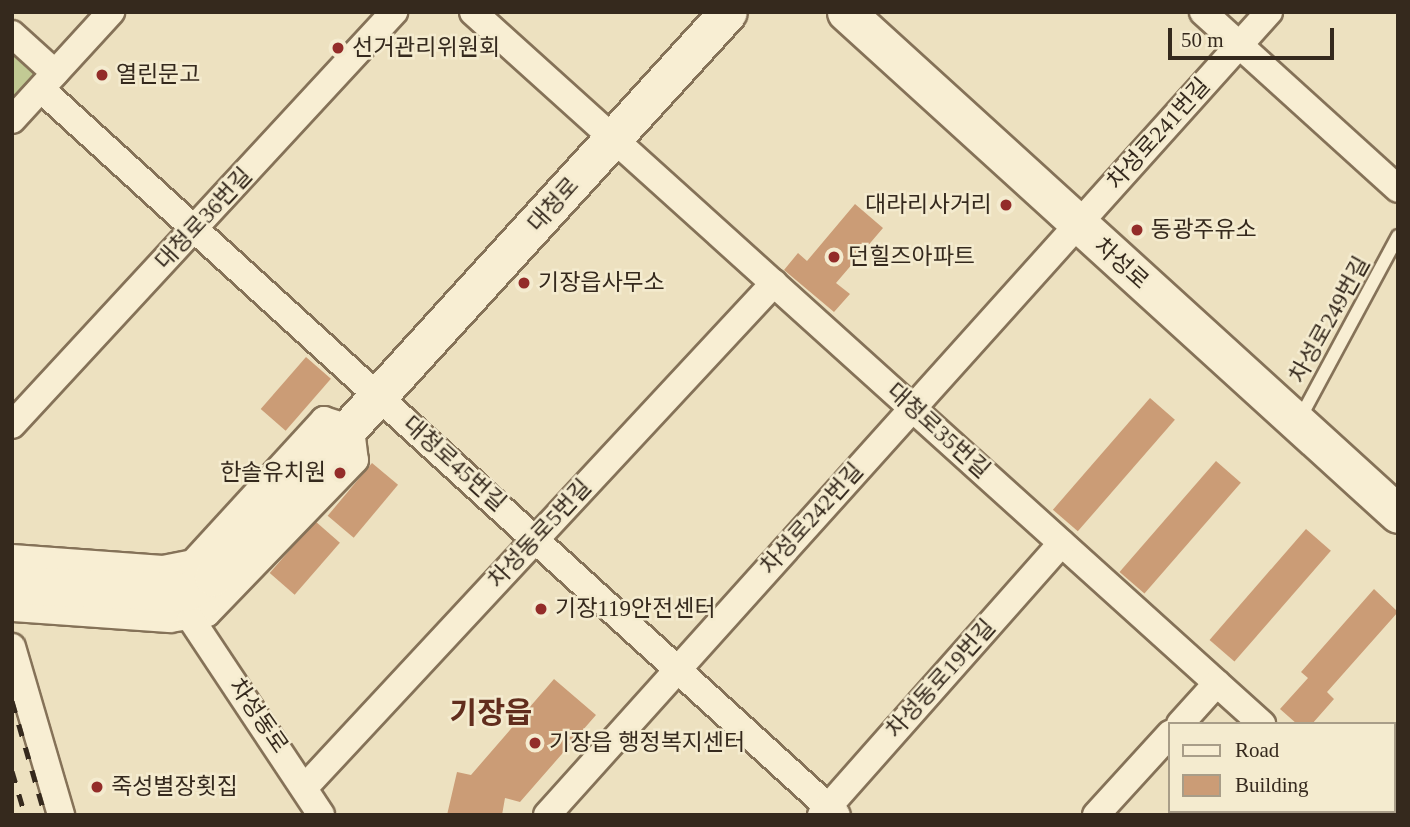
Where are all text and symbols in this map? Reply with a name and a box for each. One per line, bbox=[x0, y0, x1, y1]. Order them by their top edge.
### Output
scale bar bbox=[1172, 14, 1338, 58]
text: 50 m bbox=[1181, 28, 1224, 52]
place label: 선거관리위원회 bbox=[352, 34, 500, 62]
marker: 선거관리위원회 bbox=[330, 40, 346, 56]
place label: 열린문고 bbox=[116, 61, 201, 89]
marker: 열린문고 bbox=[94, 67, 110, 83]
street label: 차성로241번길 bbox=[1102, 73, 1216, 195]
street label: 대청로36번길 bbox=[150, 162, 258, 276]
street label: 대청로 bbox=[523, 172, 585, 238]
place label: 대라리사거리 bbox=[865, 191, 992, 219]
marker: 대라리사거리 bbox=[998, 197, 1014, 213]
place label: 동광주유소 bbox=[1151, 216, 1257, 244]
marker: 동광주유소 bbox=[1129, 222, 1145, 238]
street label: 차성로 bbox=[1088, 233, 1154, 295]
place label: 던힐즈아파트 bbox=[848, 243, 975, 271]
marker: 던힐즈아파트 bbox=[826, 249, 842, 265]
street label: 차성로249번길 bbox=[1284, 252, 1376, 388]
place label: 기장읍사무소 bbox=[538, 269, 665, 297]
marker: 기장읍사무소 bbox=[516, 275, 532, 291]
street label: 대청로35번길 bbox=[881, 378, 995, 484]
street label: 대청로45번길 bbox=[397, 411, 511, 517]
street label: 차성로242번길 bbox=[755, 458, 869, 580]
place label: 한솔유치원 bbox=[220, 459, 326, 487]
marker: 한솔유치원 bbox=[332, 465, 348, 481]
street label: 차성동로5번길 bbox=[483, 474, 597, 594]
place label: 기장119안전센터 bbox=[555, 595, 716, 623]
marker: 기장119안전센터 bbox=[533, 601, 549, 617]
street label: 차성동로19번길 bbox=[881, 614, 1001, 744]
street label: 차성동로 bbox=[222, 673, 294, 759]
district label: 기장읍 bbox=[450, 695, 532, 731]
legend bbox=[1168, 722, 1396, 813]
place label: 기장읍 행정복지센터 bbox=[549, 729, 745, 757]
marker: 기장읍 행정복지센터 bbox=[527, 735, 543, 751]
text: Road bbox=[1235, 738, 1279, 762]
place label: 죽성별장횟집 bbox=[111, 773, 238, 801]
text: Building bbox=[1235, 773, 1309, 797]
marker: 죽성별장횟집 bbox=[89, 779, 105, 795]

